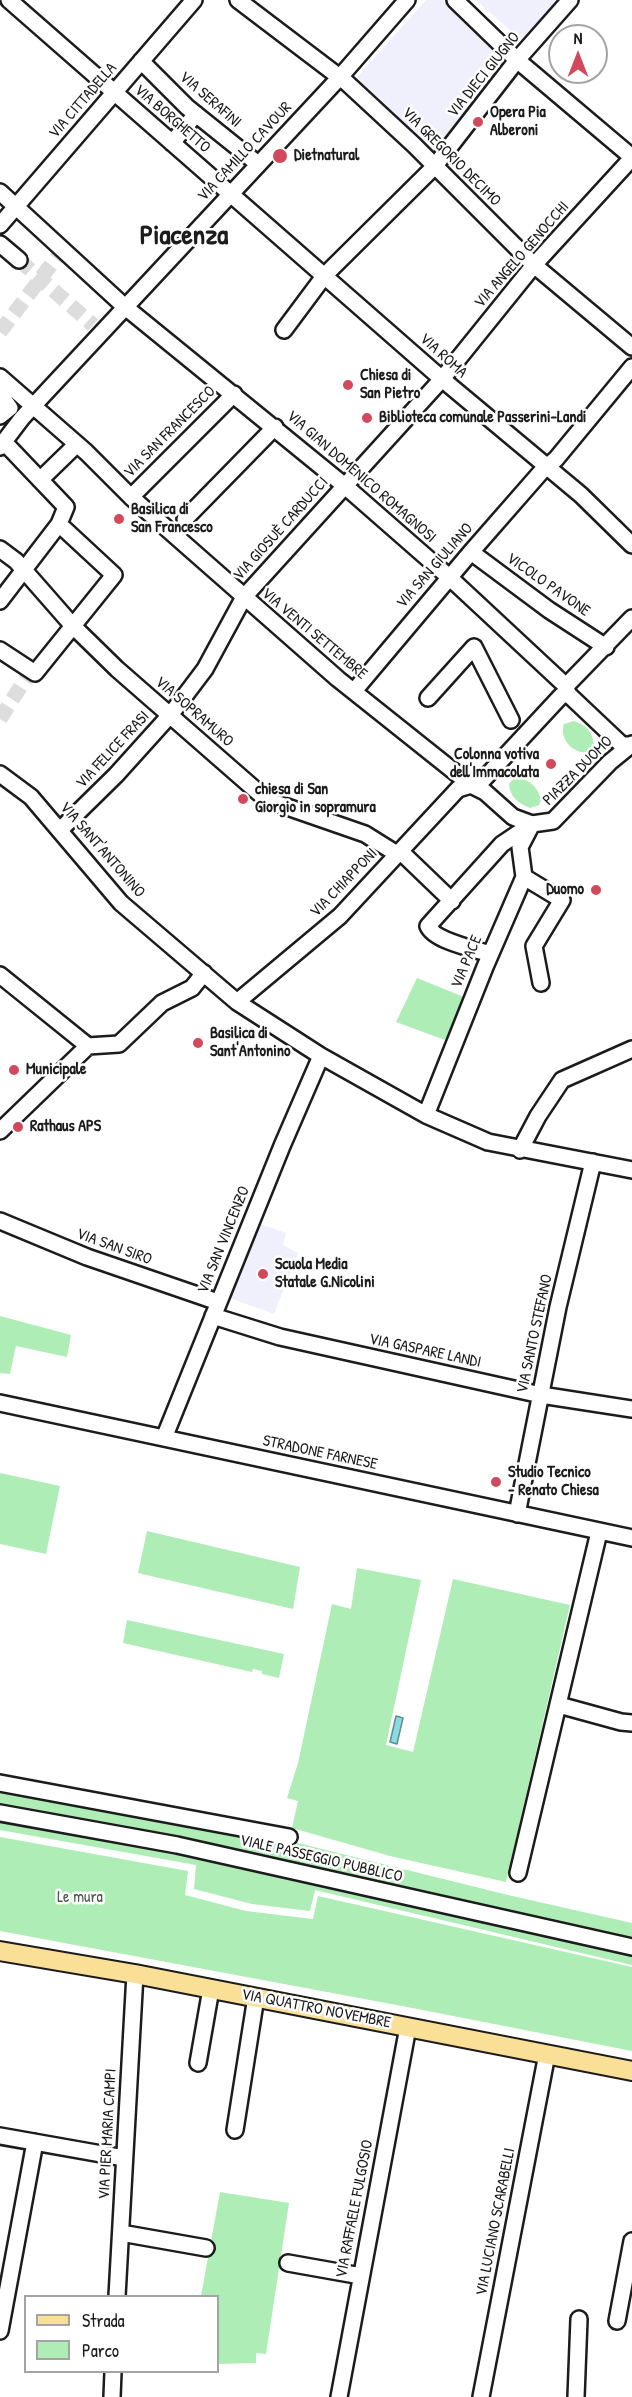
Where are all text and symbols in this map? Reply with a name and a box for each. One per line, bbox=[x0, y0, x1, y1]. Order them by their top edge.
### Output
north arrow bbox=[548, 24, 608, 84]
text: N bbox=[574, 27, 582, 49]
street label: VIA DIECI GIUGNO bbox=[444, 28, 524, 122]
street label: VIA CITTADELLA bbox=[45, 59, 121, 143]
street label: VIA SERAFINI bbox=[175, 68, 245, 132]
street label: VIA BORGHETTO bbox=[130, 81, 214, 157]
street label: VIA CAMILLO CAVOUR bbox=[194, 98, 296, 206]
place label: Opera Pia Alberoni bbox=[490, 103, 546, 141]
street label: VIA GREGORIO DECIMO bbox=[398, 104, 504, 210]
marker: Opera Pia Alberoni bbox=[471, 115, 485, 129]
place label: Dietnatural bbox=[294, 146, 359, 166]
marker: Dietnatural bbox=[271, 147, 289, 165]
street label: VIA ANGELO GENOCCHI bbox=[471, 198, 573, 312]
district label: Piacenza bbox=[140, 220, 228, 254]
street label: VIA ROMA bbox=[415, 330, 471, 382]
place label: Chiesa di San Pietro bbox=[360, 366, 420, 404]
marker: Chiesa di San Pietro bbox=[341, 378, 355, 392]
street label: VIA SAN FRANCESCO bbox=[120, 382, 220, 482]
street label: VIA GIAN DOMENICO ROMAGNOSI bbox=[282, 407, 440, 547]
place label: Biblioteca comunale Passerini-Landi bbox=[379, 408, 586, 428]
marker: Biblioteca comunale Passerini-Landi bbox=[360, 411, 374, 425]
street label: VIA GIOSUÈ CARDUCCI bbox=[229, 473, 333, 585]
place label: Basilica di San Francesco bbox=[131, 500, 213, 538]
marker: Basilica di San Francesco bbox=[112, 512, 126, 526]
street label: VIA SAN GIULIANO bbox=[393, 519, 477, 613]
street label: VICOLO PAVONE bbox=[502, 549, 594, 621]
street label: VIA VENTI SETTEMBRE bbox=[257, 584, 371, 684]
street label: VIA SOPRAMURO bbox=[151, 673, 237, 751]
street label: VIA FELICE FRASI bbox=[72, 707, 154, 793]
street label: PIAZZA DUOMO bbox=[539, 732, 617, 810]
place label: Colonna votiva dell'Immacolata bbox=[450, 745, 539, 783]
marker: Colonna votiva dell'Immacolata bbox=[544, 757, 558, 771]
place label: chiesa di San Giorgio in sopramura bbox=[255, 780, 376, 818]
marker: chiesa di San Giorgio in sopramura bbox=[236, 792, 250, 806]
street label: VIA SANT'ANTONINO bbox=[55, 798, 149, 902]
street label: VIA CHIAPPONI bbox=[306, 844, 382, 922]
place label: Duomo bbox=[546, 880, 584, 900]
marker: Duomo bbox=[589, 883, 603, 897]
street label: VIA PACE bbox=[447, 933, 487, 991]
place label: Basilica di Sant'Antonino bbox=[210, 1024, 290, 1062]
marker: Basilica di Sant'Antonino bbox=[191, 1036, 205, 1050]
place label: Municipale bbox=[26, 1060, 86, 1080]
marker: Municipale bbox=[7, 1063, 21, 1077]
place label: Rathaus APS bbox=[30, 1117, 101, 1137]
marker: Rathaus APS bbox=[11, 1120, 25, 1134]
street label: VIA SAN VINCENZO bbox=[194, 1183, 254, 1297]
street label: VIA SAN SIRO bbox=[74, 1224, 154, 1270]
place label: Scuola Media Statale G.Nicolini bbox=[275, 1255, 375, 1293]
marker: Scuola Media Statale G.Nicolini bbox=[256, 1267, 270, 1281]
street label: VIA SANTO STEFANO bbox=[513, 1273, 557, 1395]
street label: VIA GASPARE LANDI bbox=[367, 1330, 483, 1372]
street label: STRADONE FARNESE bbox=[261, 1431, 379, 1475]
place label: Studio Tecnico - Renato Chiesa bbox=[508, 1463, 599, 1501]
marker: Studio Tecnico - Renato Chiesa bbox=[489, 1475, 503, 1489]
street label: VIALE PASSEGGIO PUBBLICO bbox=[238, 1831, 404, 1887]
park label: Le mura bbox=[57, 1888, 103, 1908]
street label: VIA QUATTRO NOVEMBRE bbox=[240, 1985, 392, 2033]
street label: VIA PIER MARIA CAMPI bbox=[95, 2068, 121, 2200]
street label: VIA RAFFAELE FULGOSIO bbox=[332, 2138, 378, 2280]
street label: VIA LUCIANO SCARABELLI bbox=[472, 2146, 520, 2298]
legend bbox=[24, 2295, 219, 2373]
text: Strada bbox=[82, 2308, 125, 2333]
text: Parco bbox=[82, 2338, 119, 2363]

